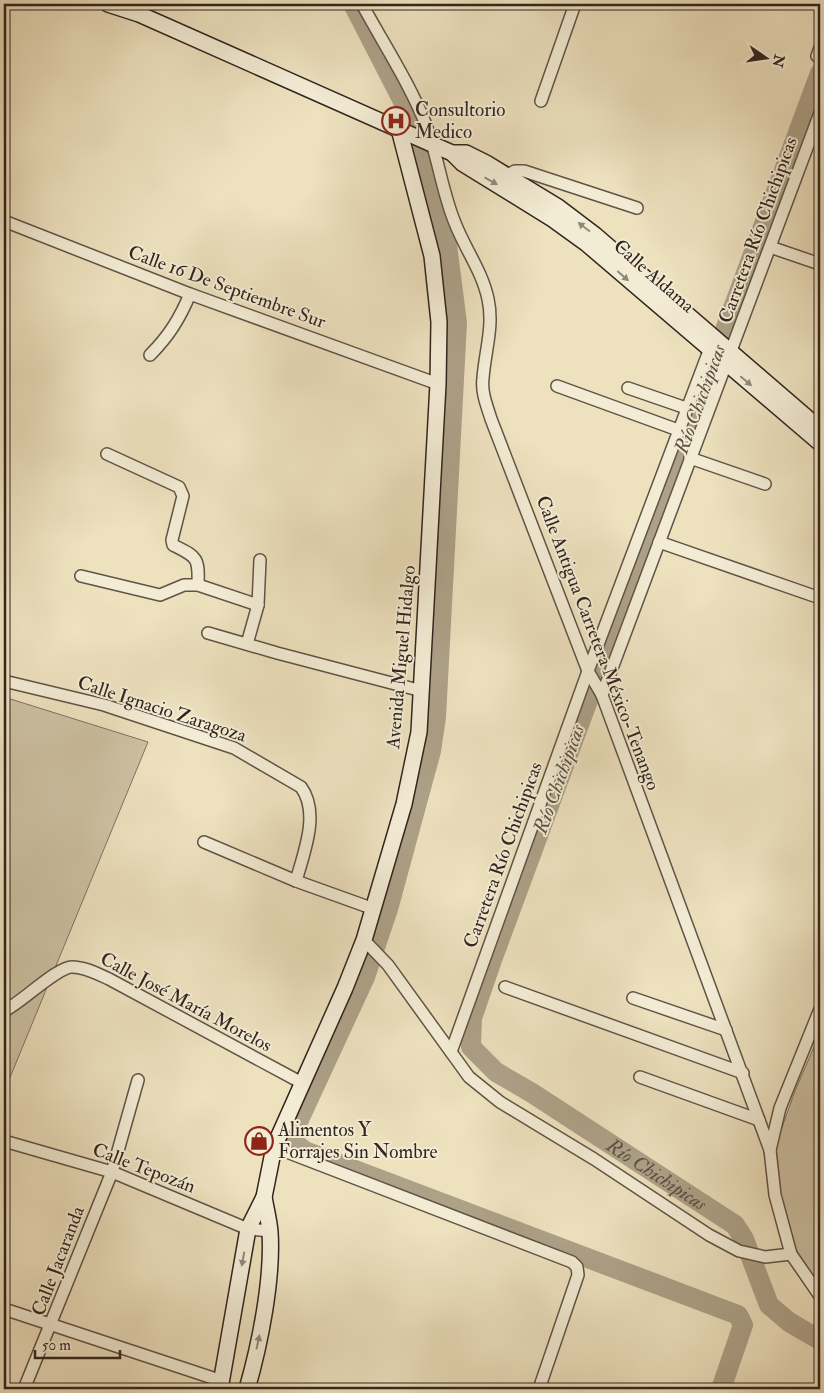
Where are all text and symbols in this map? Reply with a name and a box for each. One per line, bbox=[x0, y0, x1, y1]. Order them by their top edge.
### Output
north arrow bbox=[742, 32, 792, 82]
text: N bbox=[768, 52, 788, 69]
place label: Consultorio Medico bbox=[415, 98, 505, 144]
hospital icon: Consultorio Medico bbox=[381, 106, 411, 136]
street label: Carretera Río Chichipicas bbox=[713, 134, 804, 327]
one-way arrow bbox=[485, 176, 498, 185]
one-way arrow bbox=[578, 221, 591, 232]
street label: Calle Aldama bbox=[608, 234, 700, 318]
street label: Calle 16 De Septiembre Sur bbox=[125, 240, 329, 335]
one-way arrow bbox=[616, 270, 629, 281]
water label: Río Chichipicas bbox=[668, 341, 731, 458]
one-way arrow bbox=[740, 376, 753, 387]
street label: Calle Antigua Carretera México-Tenango bbox=[531, 492, 665, 794]
street label: Avenida Miguel Hidalgo bbox=[381, 564, 421, 751]
street label: Calle Ignacio Zaragoza bbox=[75, 670, 250, 748]
water label: Río Chichipicas bbox=[527, 721, 590, 838]
street label: Carretera Río Chichipicas bbox=[458, 759, 549, 952]
street label: Calle José María Morelos bbox=[96, 947, 276, 1057]
place label: Alimentos Y Forrajes Sin Nombre bbox=[277, 1118, 437, 1164]
shop icon: Alimentos Y Forrajes Sin Nombre bbox=[244, 1126, 274, 1156]
water label: Río Chichipicas bbox=[601, 1132, 712, 1216]
street label: Calle Tepozán bbox=[89, 1137, 199, 1200]
street label: Calle Jacaranda bbox=[26, 1203, 90, 1319]
one-way arrow bbox=[238, 1252, 246, 1268]
scale bar bbox=[35, 1328, 120, 1360]
one-way arrow bbox=[255, 1333, 263, 1349]
text: 50 m bbox=[42, 1336, 71, 1355]

